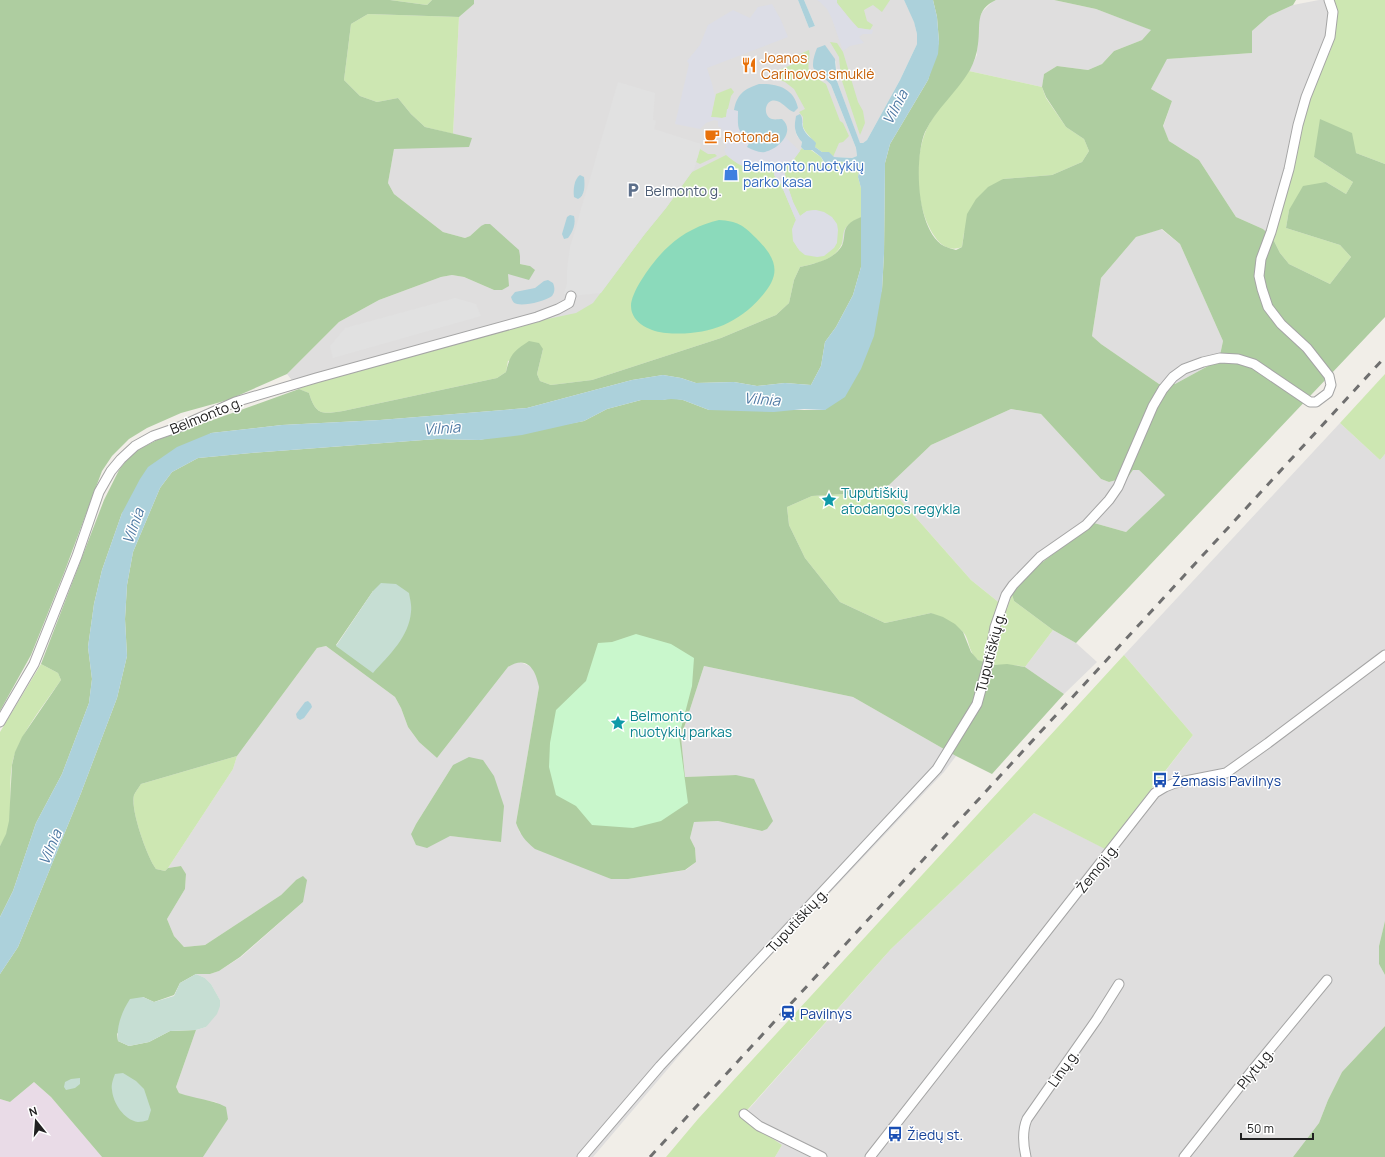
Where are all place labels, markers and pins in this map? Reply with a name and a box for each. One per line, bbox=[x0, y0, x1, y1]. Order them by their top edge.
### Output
place label: Joanos Carinovos smuklė bbox=[761, 48, 875, 83]
restaurant icon: Joanos Carinovos smuklė bbox=[740, 56, 758, 74]
cafe icon: Rotonda bbox=[703, 127, 721, 145]
place label: Rotonda bbox=[724, 127, 779, 146]
place label: Belmonto nuotykių parko kasa bbox=[743, 156, 864, 191]
shop icon: Belmonto nuotykių parko kasa bbox=[722, 164, 740, 182]
parking icon: Belmonto g. bbox=[624, 181, 642, 199]
place label: Belmonto g. bbox=[645, 181, 722, 200]
place label: Tuputiškių atodangos regykla bbox=[841, 483, 960, 518]
place icon: Tuputiškių atodangos regykla bbox=[820, 491, 838, 509]
place label: Belmonto nuotykių parkas bbox=[630, 706, 732, 741]
place icon: Belmonto nuotykių parkas bbox=[609, 714, 627, 732]
bus stop icon: Žemasis Pavilnys bbox=[1151, 771, 1169, 789]
place label: Žemasis Pavilnys bbox=[1172, 771, 1281, 790]
station icon: Pavilnys bbox=[779, 1004, 797, 1022]
place label: Pavilnys bbox=[800, 1004, 852, 1023]
bus stop icon: Žiedų st. bbox=[886, 1125, 904, 1143]
place label: Žiedų st. bbox=[907, 1125, 963, 1144]

